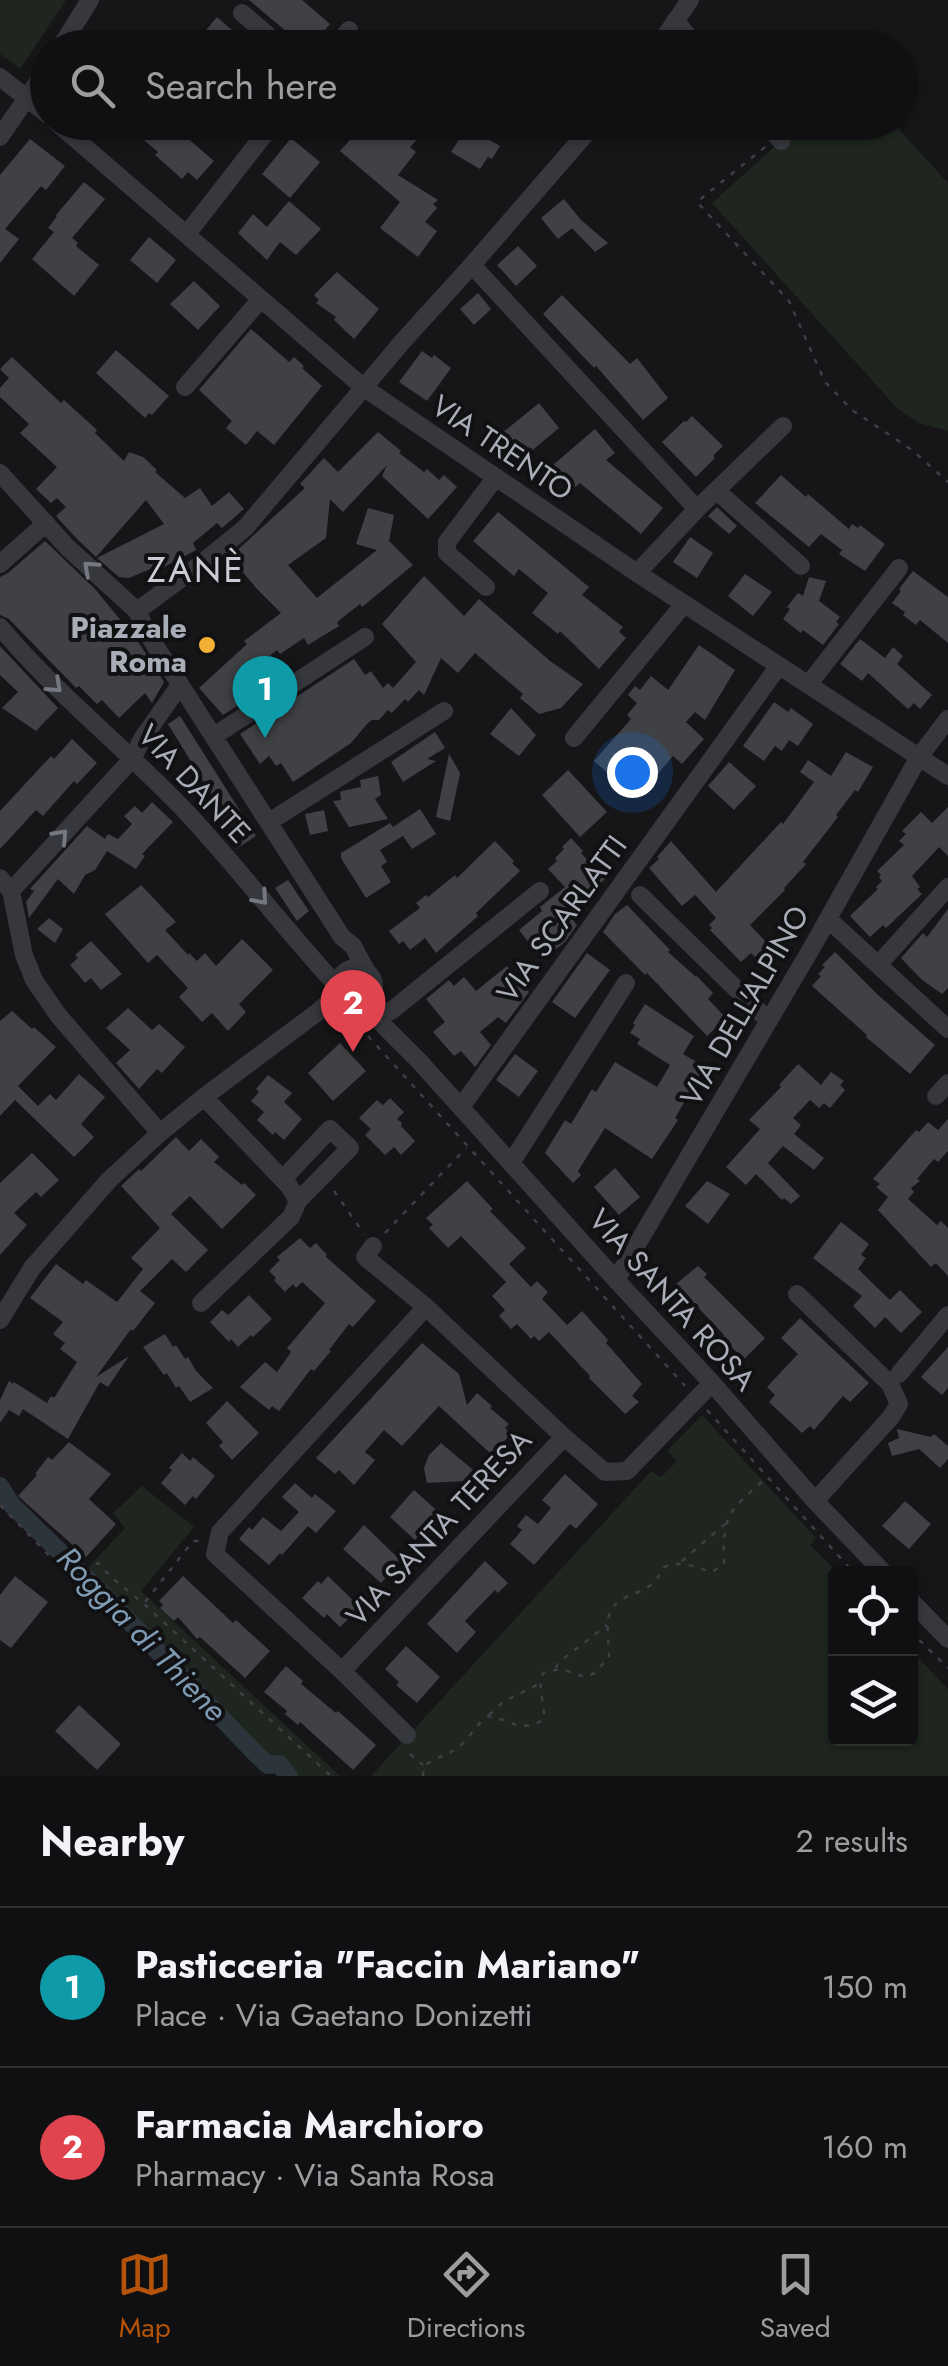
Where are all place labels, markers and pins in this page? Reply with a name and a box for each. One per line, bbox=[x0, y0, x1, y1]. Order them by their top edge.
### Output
place label: Piazzale Roma bbox=[70, 606, 187, 683]
marker: Piazzale Roma bbox=[196, 634, 218, 656]
pin: 1 bbox=[232, 656, 298, 738]
pin: 2 bbox=[320, 970, 386, 1052]

